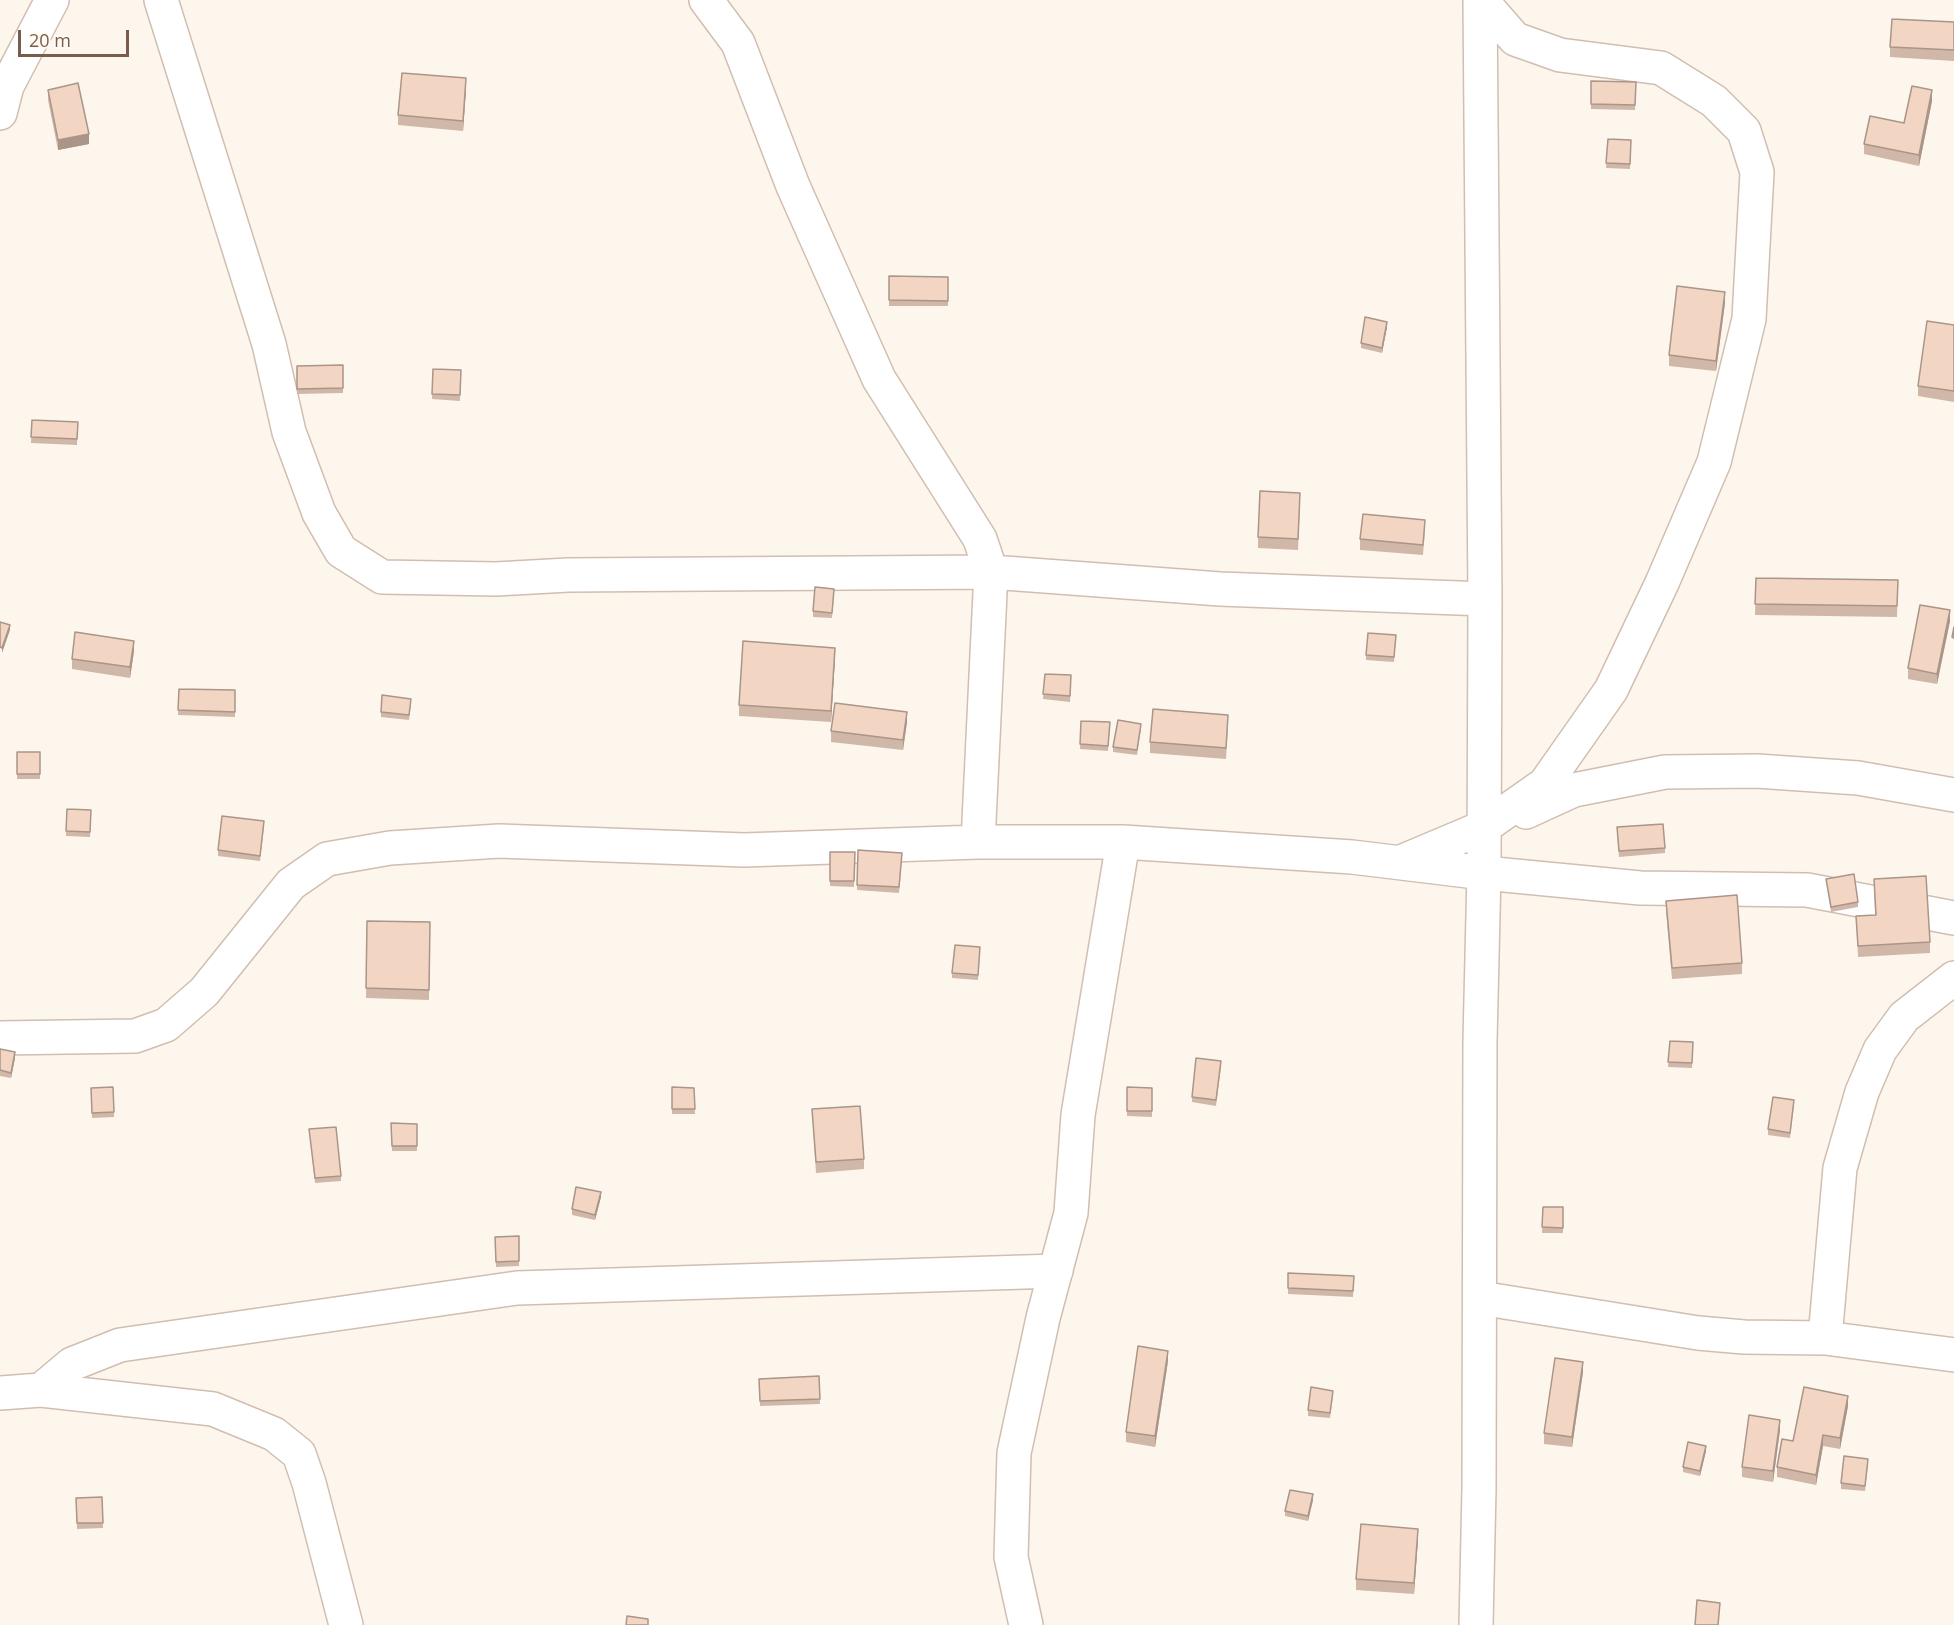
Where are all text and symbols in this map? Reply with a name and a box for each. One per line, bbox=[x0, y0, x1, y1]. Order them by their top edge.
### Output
scale bar bbox=[21, 18, 132, 56]
text: 20 m bbox=[29, 28, 71, 52]

